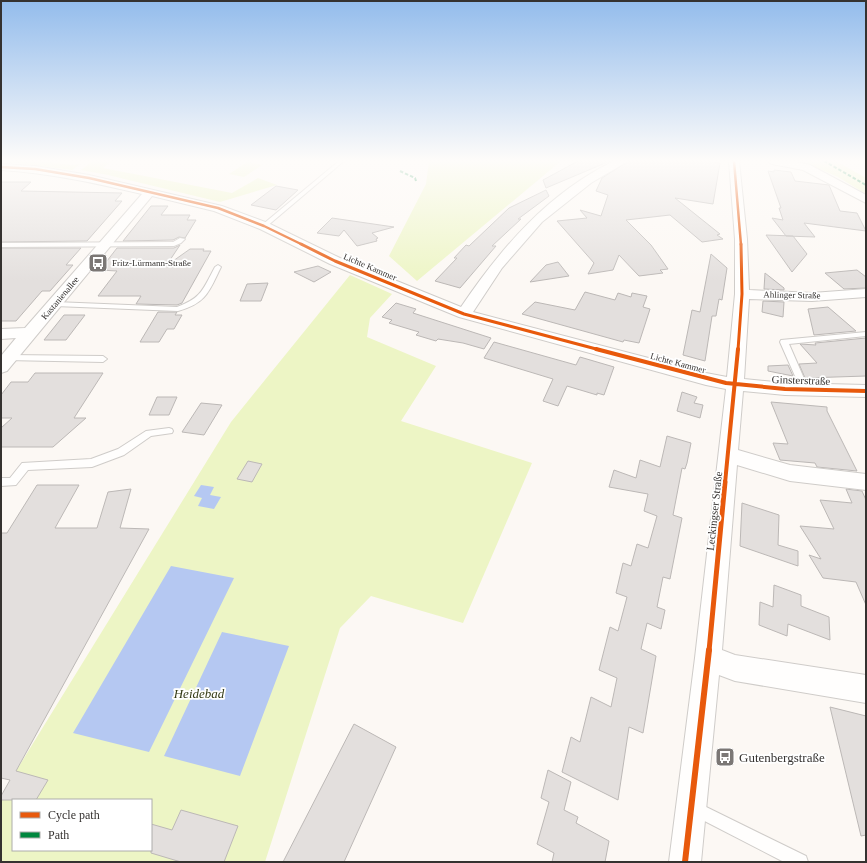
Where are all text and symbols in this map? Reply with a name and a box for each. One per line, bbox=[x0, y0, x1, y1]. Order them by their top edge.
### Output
street label: Lichte Kammer bbox=[342, 251, 398, 283]
bus stop icon: Fritz-Lürmann-Straße bbox=[87, 252, 109, 274]
place label: Fritz-Lürmann-Straße bbox=[112, 258, 191, 268]
street label: Kastanienallee bbox=[39, 274, 81, 322]
street label: Ahlinger Straße bbox=[763, 290, 821, 300]
street label: Lichte Kammer bbox=[649, 351, 707, 375]
street label: Ginsterstraße bbox=[771, 373, 831, 387]
street label: Leckingser Straße bbox=[704, 471, 724, 551]
park label: Heidebad bbox=[173, 686, 225, 701]
bus stop icon: Gutenbergstraße bbox=[714, 746, 736, 768]
place label: Gutenbergstraße bbox=[739, 750, 825, 765]
legend bbox=[12, 799, 152, 851]
text: Cycle path bbox=[48, 808, 100, 822]
text: Path bbox=[48, 828, 69, 842]

